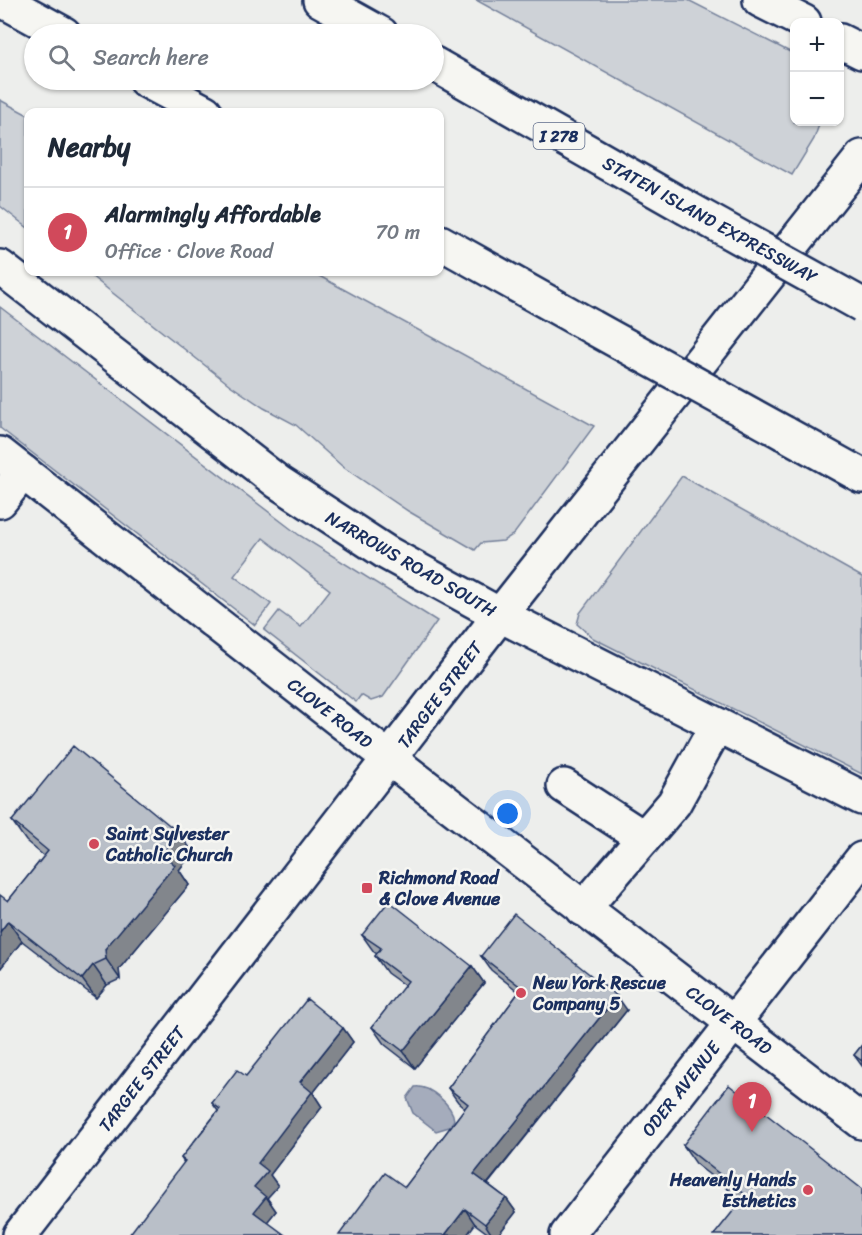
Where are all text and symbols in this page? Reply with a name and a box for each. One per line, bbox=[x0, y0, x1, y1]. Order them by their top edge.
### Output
map controls bbox=[790, 18, 844, 126]
button: + bbox=[790, 18, 844, 72]
search box bbox=[24, 24, 444, 90]
text: Search here bbox=[93, 38, 209, 77]
icon: search bbox=[45, 41, 78, 74]
button: − bbox=[790, 72, 844, 126]
road number: I 278 bbox=[534, 123, 584, 149]
text: Nearby bbox=[48, 124, 130, 170]
street label: STATEN ISLAND EXPRESSWAY bbox=[596, 147, 824, 293]
text: Alarmingly Affordable bbox=[105, 195, 321, 234]
text: 1 bbox=[63, 215, 72, 250]
text: 70 m bbox=[375, 215, 420, 250]
text: Office · Clove Road bbox=[105, 234, 273, 269]
street label: NARROWS ROAD SOUTH bbox=[319, 502, 503, 626]
street label: TARGEE STREET bbox=[389, 633, 492, 756]
street label: CLOVE ROAD bbox=[280, 669, 380, 757]
your location bbox=[493, 799, 522, 828]
place label: Saint Sylvester Catholic Church bbox=[105, 818, 233, 871]
marker: Saint Sylvester Catholic Church bbox=[87, 837, 101, 851]
place label: Richmond Road & Clove Avenue bbox=[378, 862, 501, 915]
marker: Richmond Road & Clove Avenue bbox=[360, 881, 374, 895]
place label: New York Rescue Company 5 bbox=[532, 967, 667, 1020]
street label: CLOVE ROAD bbox=[679, 977, 779, 1064]
marker: New York Rescue Company 5 bbox=[514, 986, 528, 1000]
street label: TARGEE STREET bbox=[90, 1018, 195, 1139]
street label: ODER AVENUE bbox=[633, 1033, 730, 1144]
pin: 1 bbox=[732, 1082, 771, 1132]
place label: Heavenly Hands Esthetics bbox=[669, 1164, 797, 1217]
marker: Heavenly Hands Esthetics bbox=[801, 1183, 815, 1197]

